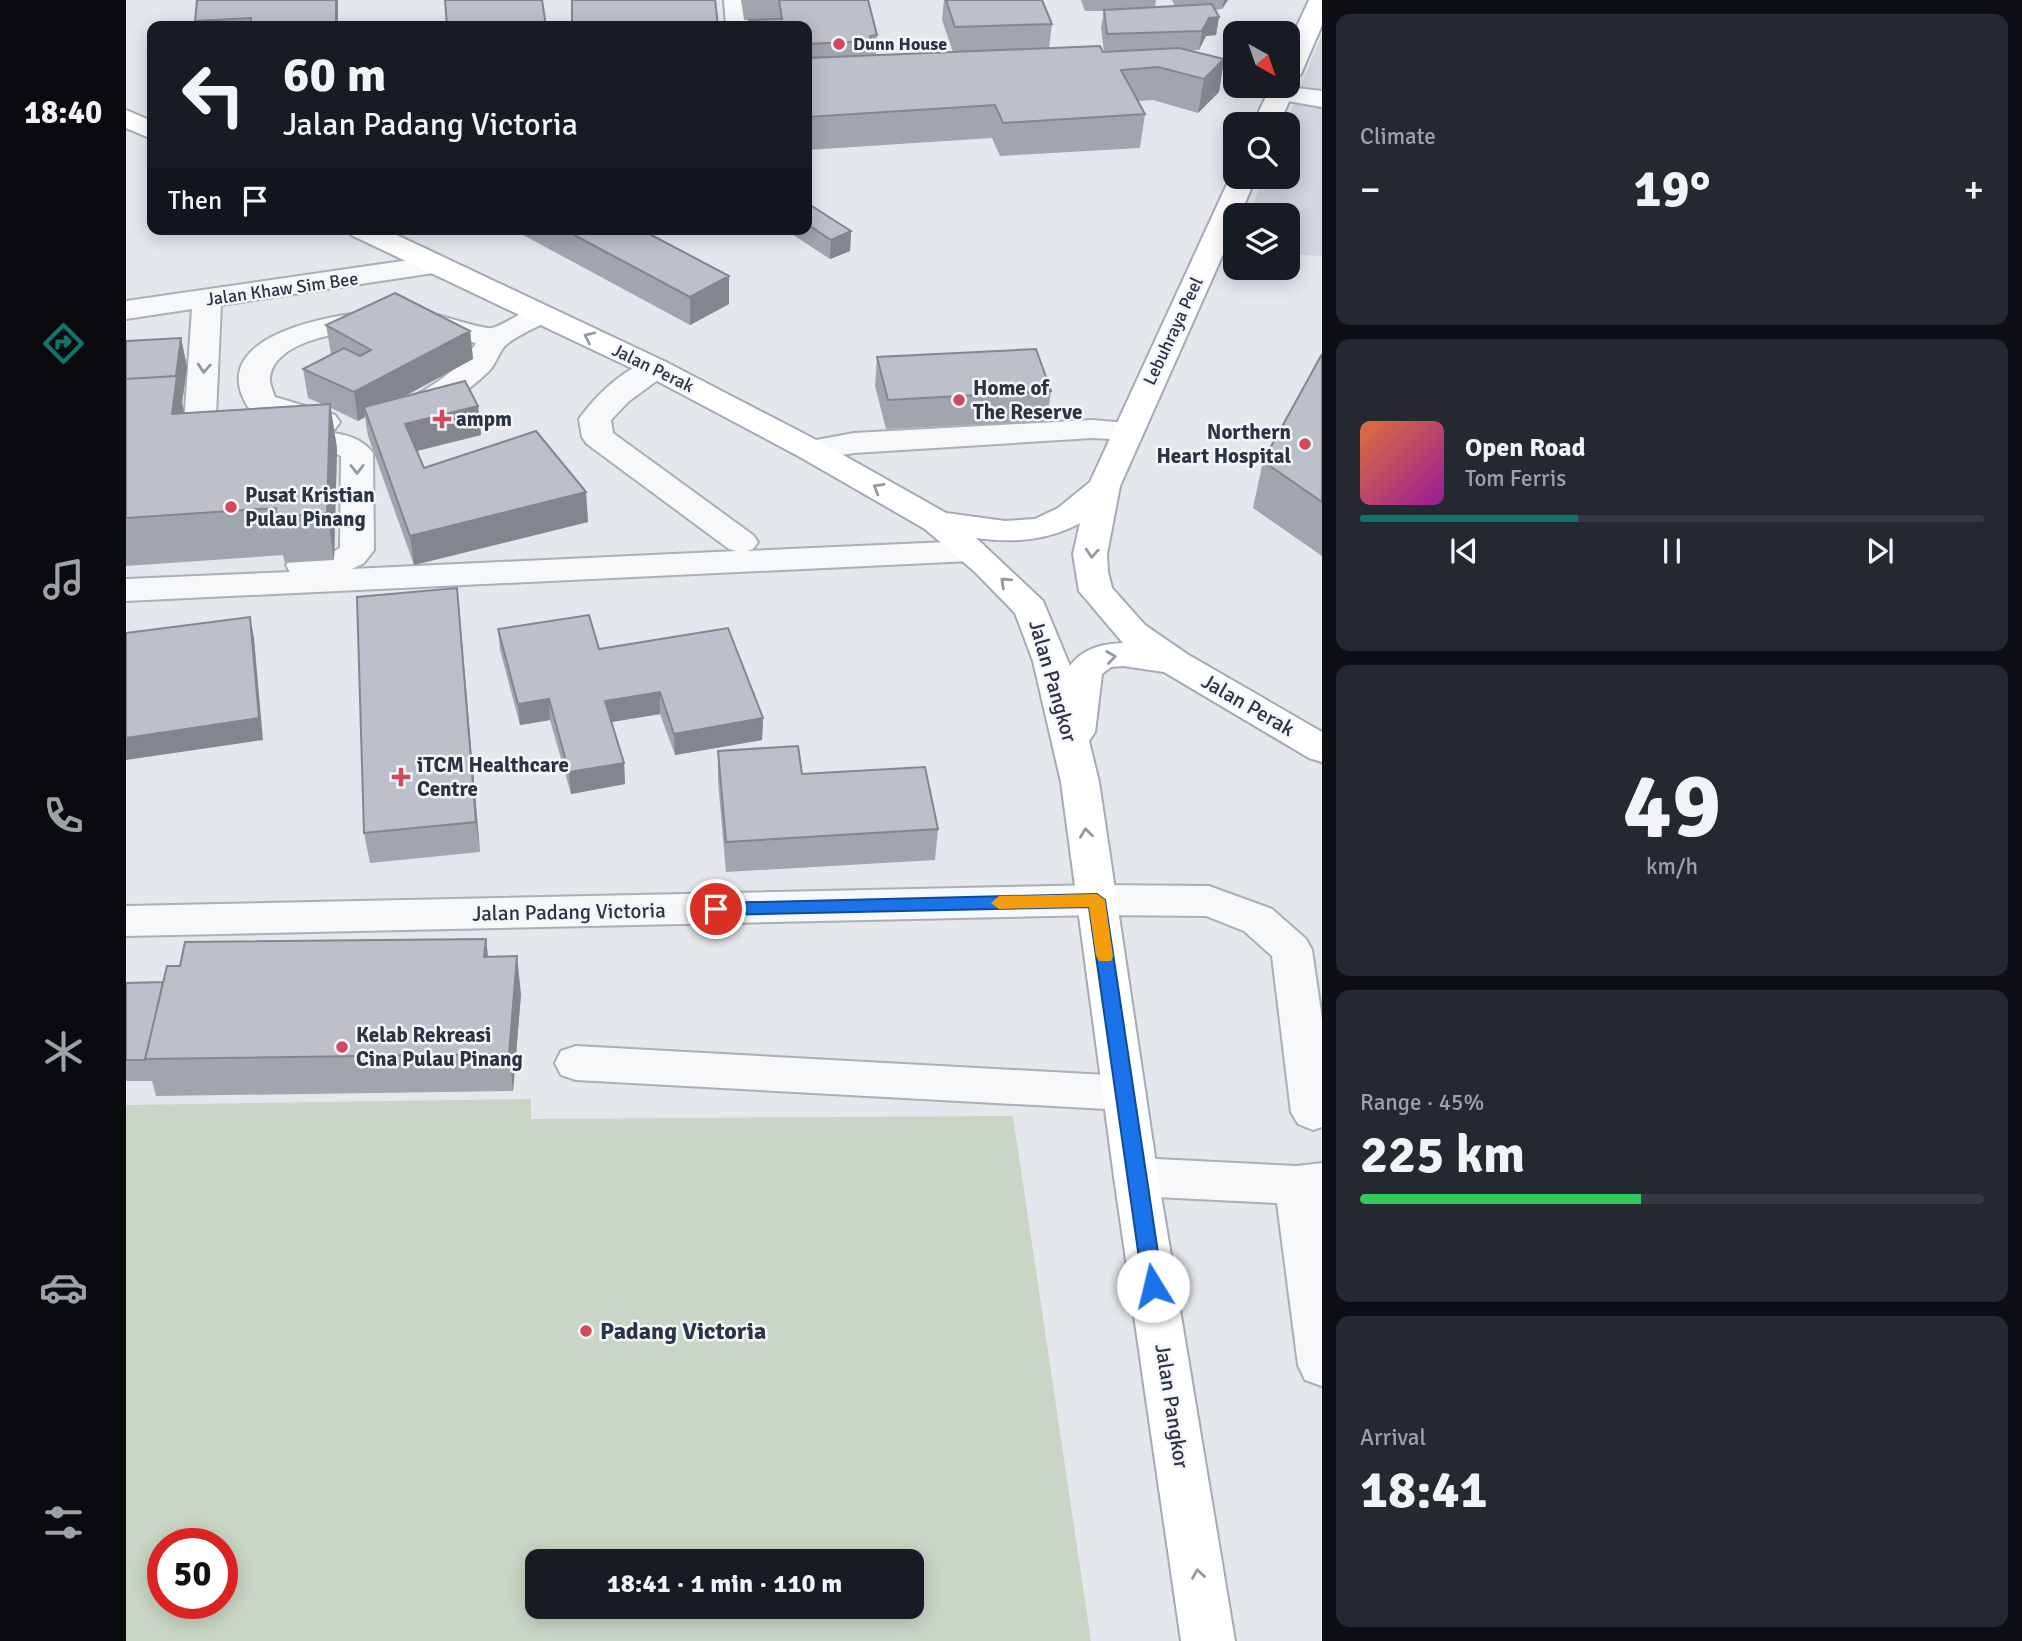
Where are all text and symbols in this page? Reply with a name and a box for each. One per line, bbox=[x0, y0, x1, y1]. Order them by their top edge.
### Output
north arrow bbox=[1223, 21, 1300, 98]
map controls bbox=[1223, 21, 1300, 280]
place label: Dunn House bbox=[853, 33, 947, 55]
marker: Dunn House bbox=[831, 36, 847, 52]
text: 60 m bbox=[283, 45, 386, 105]
icon: left bbox=[168, 49, 259, 140]
text: 18:40 bbox=[24, 93, 102, 132]
text: Jalan Padang Victoria bbox=[283, 105, 578, 144]
button: search bbox=[1223, 112, 1300, 189]
text: Climate bbox=[1360, 122, 1436, 151]
text: 19° bbox=[1634, 157, 1710, 221]
text: − bbox=[1360, 166, 1381, 213]
text: + bbox=[1963, 166, 1984, 213]
icon: arrive bbox=[236, 182, 274, 220]
text: Then bbox=[168, 185, 222, 217]
button: layers bbox=[1223, 203, 1300, 280]
street label: Jalan Khaw Sim Bee bbox=[204, 267, 360, 311]
street label: Lebuhraya Peel bbox=[1138, 273, 1208, 389]
icon: directions bbox=[39, 319, 88, 368]
one-way arrow bbox=[584, 332, 597, 346]
street label: Jalan Perak bbox=[608, 339, 698, 397]
one-way arrow bbox=[197, 362, 212, 373]
place label: Home of The Reserve bbox=[973, 375, 1082, 425]
marker: Home of The Reserve bbox=[951, 392, 967, 408]
place label: ampm bbox=[456, 406, 512, 432]
marker: ampm bbox=[434, 411, 450, 427]
place label: Northern Heart Hospital bbox=[1156, 419, 1291, 469]
text: Open Road bbox=[1465, 432, 1586, 464]
marker: Northern Heart Hospital bbox=[1297, 436, 1313, 452]
one-way arrow bbox=[349, 464, 365, 474]
text: Tom Ferris bbox=[1465, 464, 1566, 493]
place label: Pusat Kristian Pulau Pinang bbox=[245, 482, 375, 532]
one-way arrow bbox=[873, 483, 885, 496]
marker: Pusat Kristian Pulau Pinang bbox=[223, 499, 239, 515]
icon: previous bbox=[1445, 532, 1483, 570]
icon: pause bbox=[1653, 532, 1691, 570]
icon: next bbox=[1861, 532, 1899, 570]
one-way arrow bbox=[1085, 548, 1100, 559]
icon: music bbox=[39, 555, 88, 604]
one-way arrow bbox=[1000, 577, 1013, 590]
street label: Jalan Pangkor bbox=[1023, 617, 1083, 745]
one-way arrow bbox=[1105, 649, 1117, 664]
street label: Jalan Perak bbox=[1197, 668, 1300, 742]
text: 49 bbox=[1623, 750, 1721, 863]
place label: iTCM Healthcare Centre bbox=[417, 752, 569, 802]
marker: iTCM Healthcare Centre bbox=[391, 767, 411, 787]
icon: phone bbox=[39, 791, 88, 840]
one-way arrow bbox=[1079, 827, 1094, 839]
text: km/h bbox=[1646, 852, 1698, 881]
pin bbox=[686, 879, 746, 939]
icon: arrive bbox=[697, 890, 735, 928]
street label: Jalan Padang Victoria bbox=[472, 897, 666, 927]
place label: Kelab Rekreasi Cina Pulau Pinang bbox=[356, 1022, 523, 1072]
icon: climate bbox=[39, 1027, 88, 1076]
marker: Kelab Rekreasi Cina Pulau Pinang bbox=[334, 1039, 350, 1055]
text: Range · 45% bbox=[1360, 1088, 1484, 1117]
text: 225 km bbox=[1360, 1123, 1525, 1187]
position arrow bbox=[1116, 1249, 1190, 1323]
icon: car bbox=[39, 1263, 88, 1312]
place label: Padang Victoria bbox=[600, 1316, 766, 1346]
marker: Padang Victoria bbox=[578, 1323, 594, 1339]
street label: Jalan Pangkor bbox=[1149, 1342, 1195, 1470]
text: Arrival bbox=[1360, 1423, 1426, 1452]
text: 18:41 bbox=[1360, 1458, 1488, 1522]
icon: filters bbox=[39, 1498, 88, 1547]
speed limit sign: 50 bbox=[147, 1528, 238, 1619]
text: 18:41 · 1 min · 110 m bbox=[607, 1568, 842, 1600]
one-way arrow bbox=[1191, 1568, 1206, 1579]

